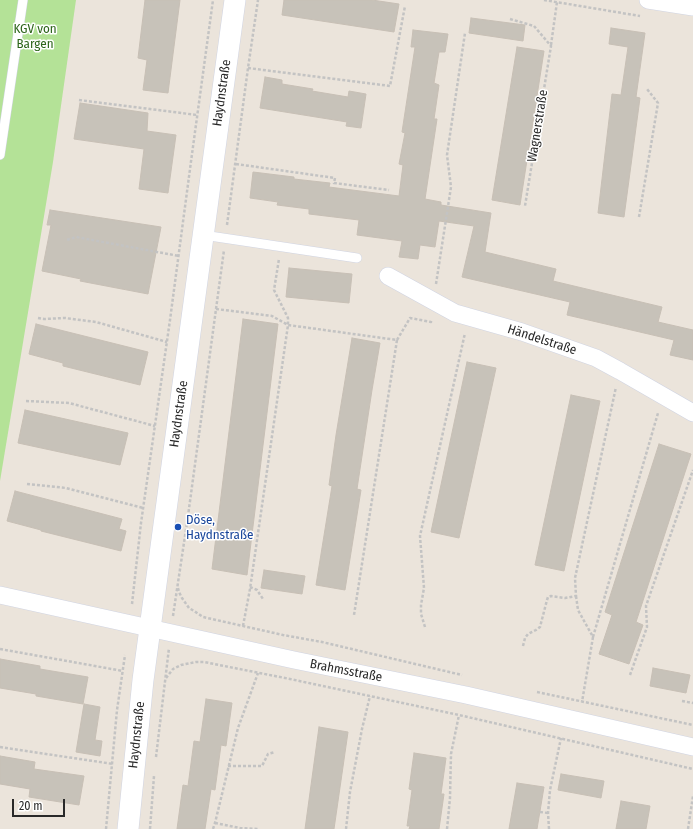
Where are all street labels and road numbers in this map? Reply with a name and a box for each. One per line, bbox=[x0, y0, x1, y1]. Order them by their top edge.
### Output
street label: Haydnstraße bbox=[210, 59, 234, 127]
street label: Wagnerstraße bbox=[525, 89, 551, 163]
street label: Händelstraße bbox=[506, 322, 578, 358]
street label: Haydnstraße bbox=[167, 380, 191, 448]
street label: Brahmsstraße bbox=[308, 656, 384, 686]
street label: Haydnstraße bbox=[126, 701, 148, 769]

